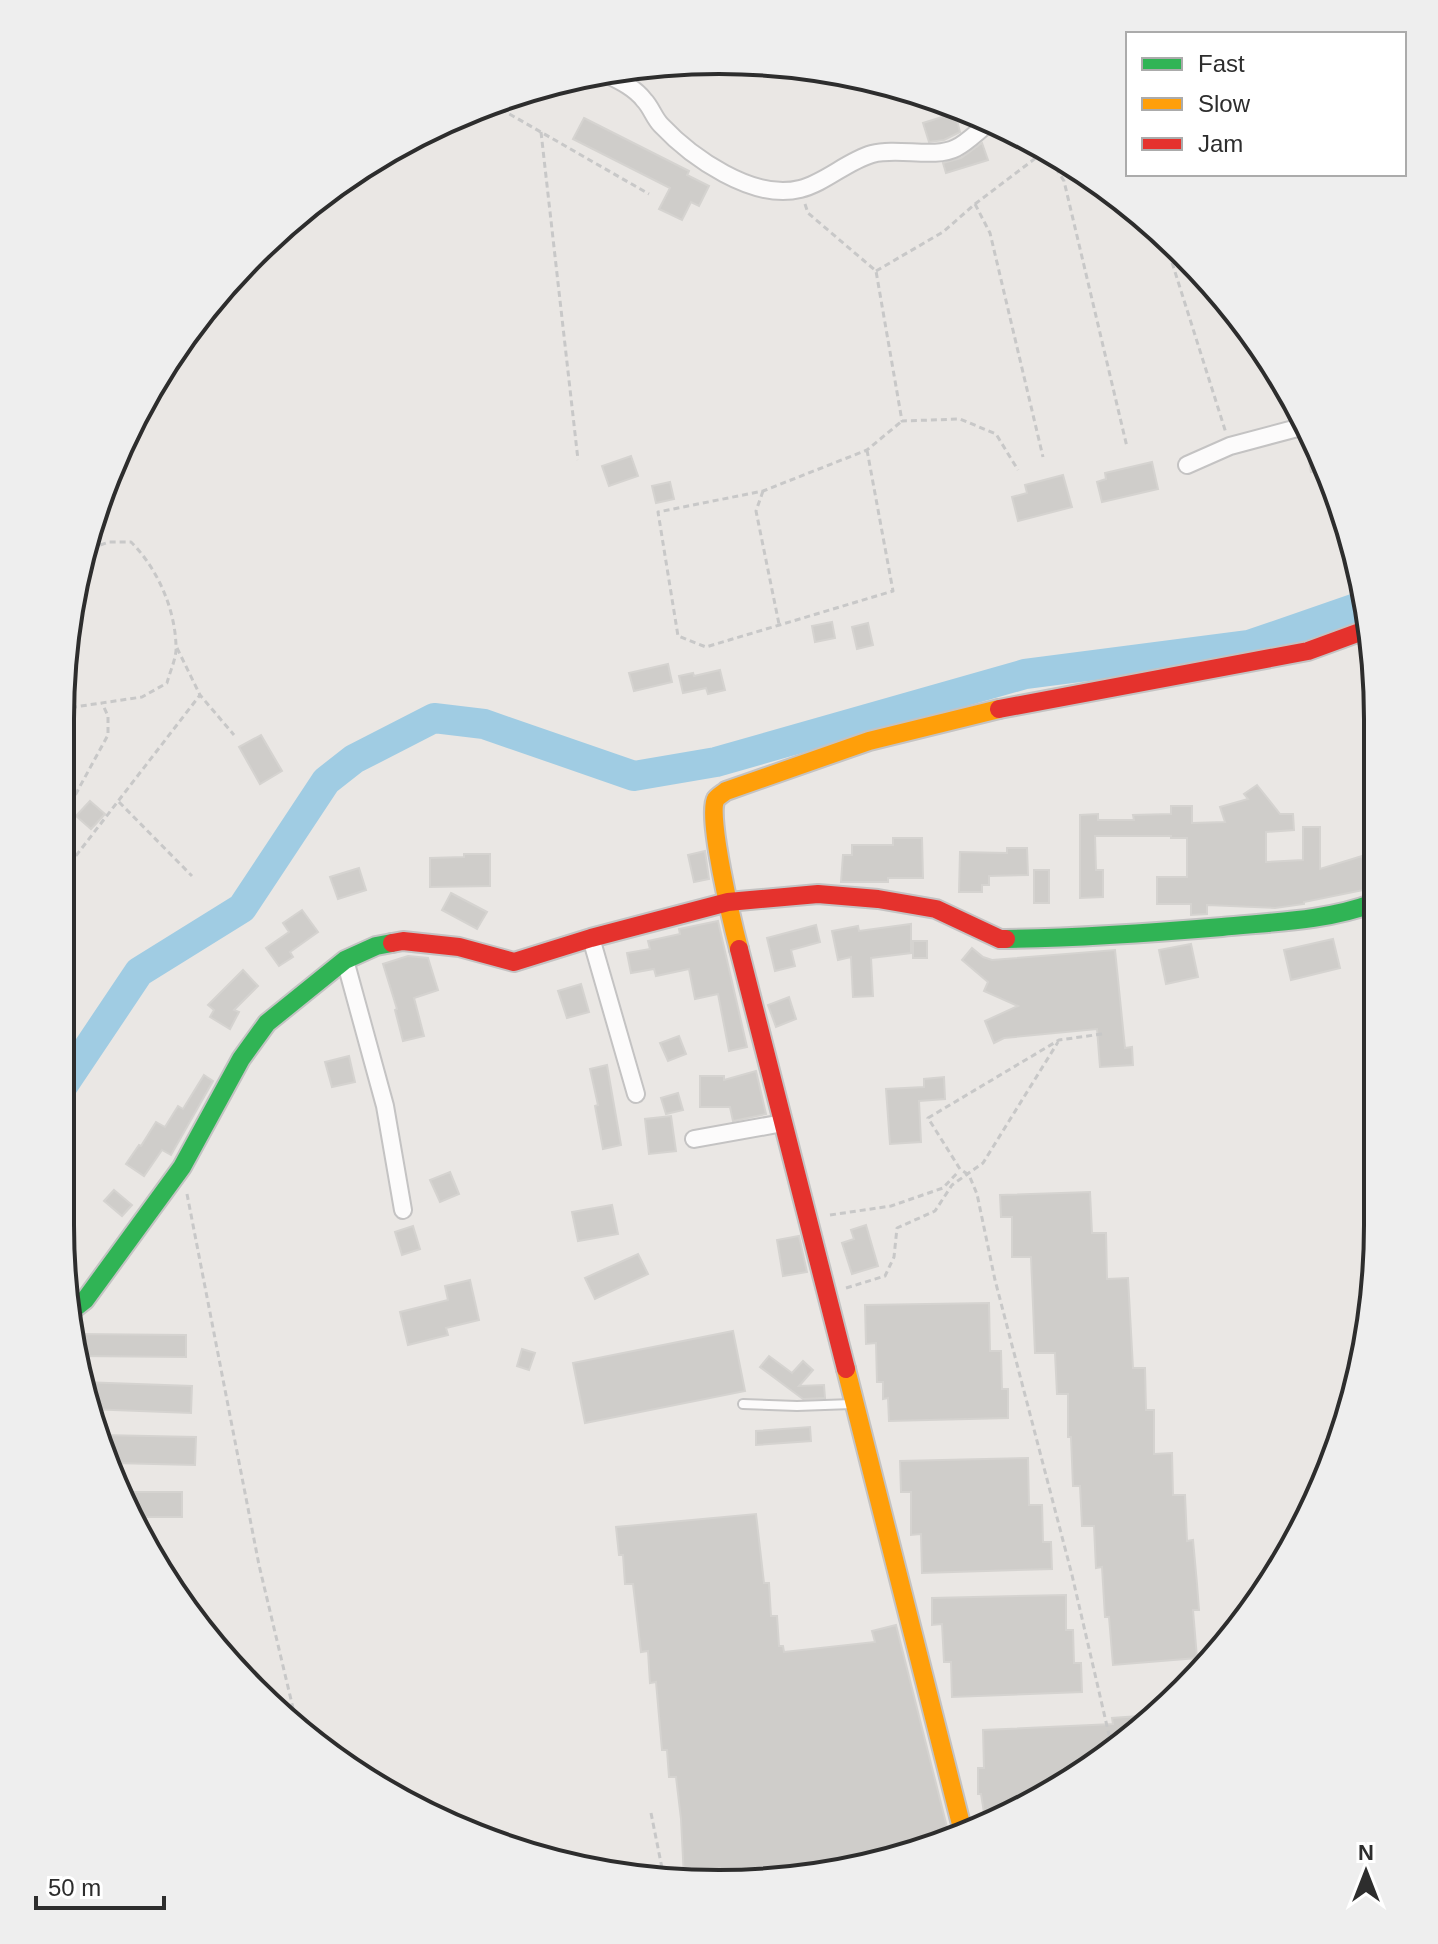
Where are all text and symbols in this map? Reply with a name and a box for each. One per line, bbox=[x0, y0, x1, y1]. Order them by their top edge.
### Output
legend bbox=[1126, 32, 1406, 176]
text: Fast bbox=[1198, 50, 1245, 77]
text: Slow bbox=[1198, 90, 1251, 117]
text: Jam bbox=[1198, 130, 1243, 157]
north arrow bbox=[1326, 1832, 1406, 1912]
text: N bbox=[1358, 1840, 1374, 1865]
scale bar bbox=[36, 1860, 164, 1910]
text: 50 m bbox=[48, 1874, 101, 1901]

